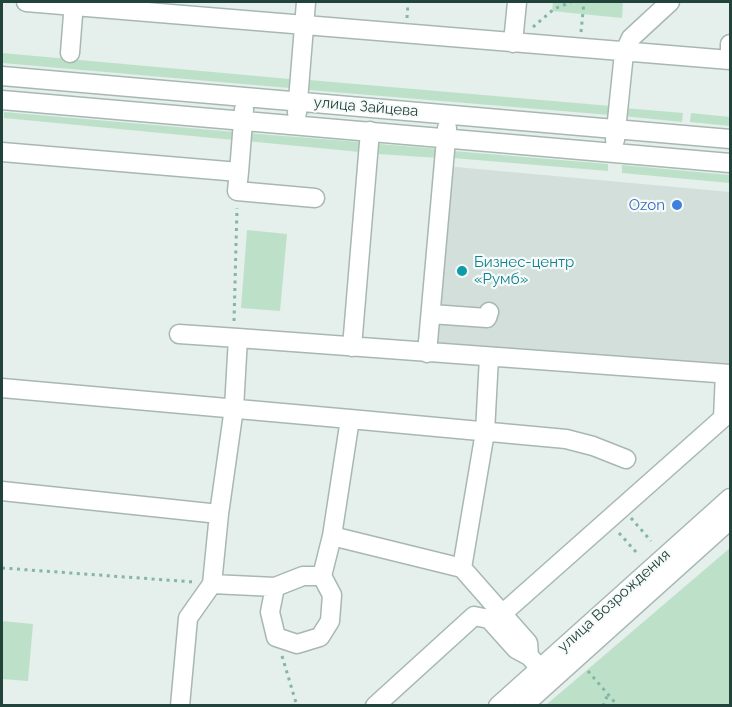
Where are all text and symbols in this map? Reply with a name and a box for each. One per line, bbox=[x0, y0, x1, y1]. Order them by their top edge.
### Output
street label: улица Зайцева bbox=[313, 93, 419, 121]
place label: Ozon bbox=[629, 196, 665, 214]
marker: Ozon bbox=[670, 198, 684, 212]
place label: Бизнес-центр «Румб» bbox=[474, 253, 574, 288]
marker: Бизнес-центр «Румб» bbox=[455, 264, 469, 278]
street label: улица Возрождения bbox=[554, 546, 674, 656]

